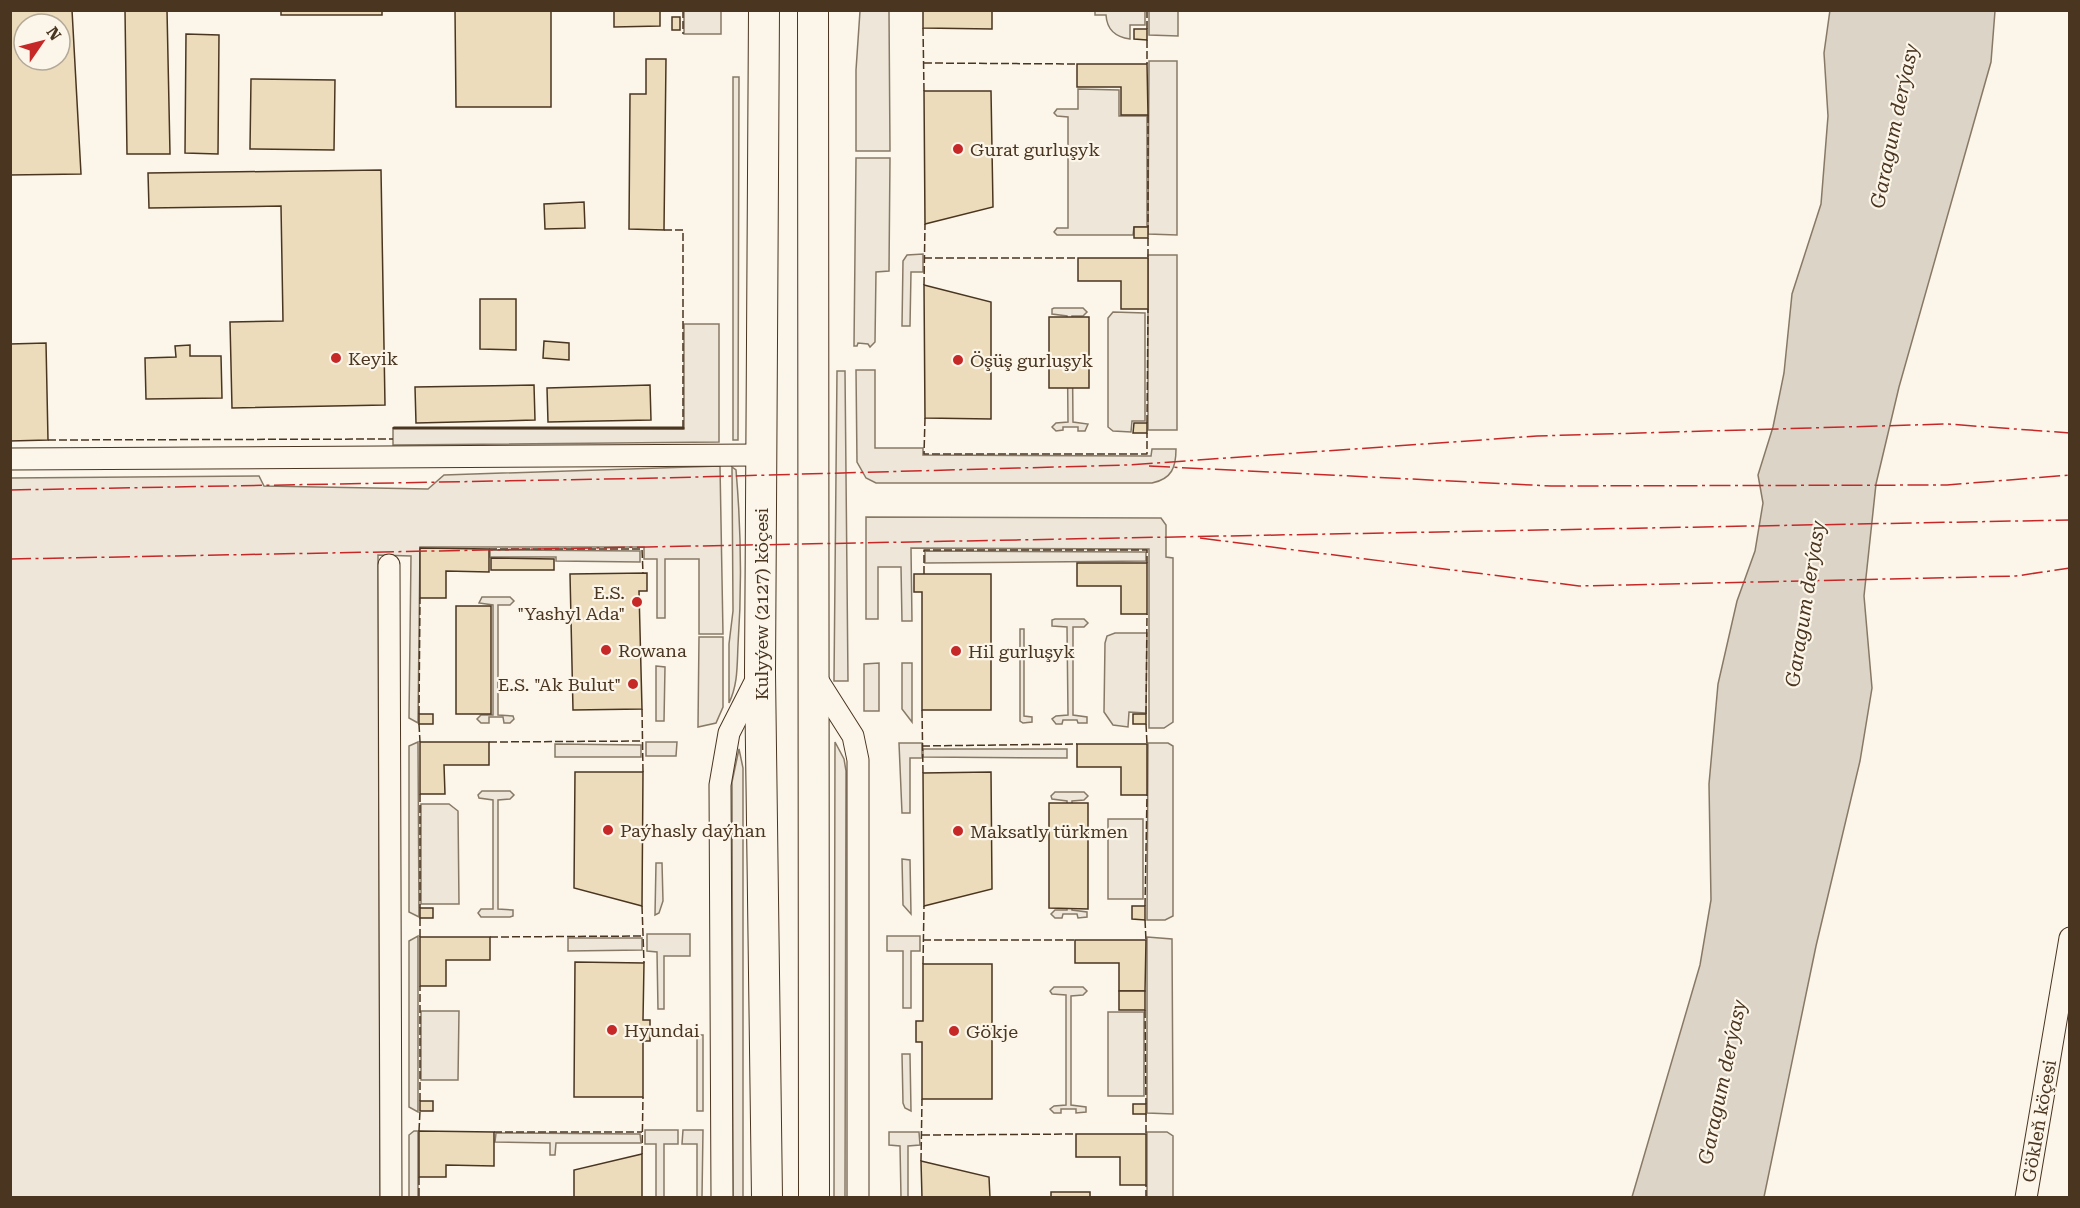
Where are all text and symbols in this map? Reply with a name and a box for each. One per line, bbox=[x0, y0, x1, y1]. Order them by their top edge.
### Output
north arrow bbox=[12, 12, 72, 72]
text: N bbox=[43, 23, 65, 44]
water label: Garagum derýasy bbox=[1865, 41, 1923, 211]
place label: Gurat gurluşyk bbox=[970, 139, 1100, 160]
marker: Gurat gurluşyk bbox=[951, 142, 965, 156]
place label: Keyik bbox=[348, 348, 398, 369]
place label: Öşüş gurluşyk bbox=[970, 350, 1093, 371]
marker: Keyik bbox=[329, 351, 343, 365]
marker: Öşüş gurluşyk bbox=[951, 353, 965, 367]
street label: Kulyýew (2127) köçesi bbox=[751, 507, 772, 700]
water label: Garagum derýasy bbox=[1780, 519, 1830, 689]
place label: E.S. "Yashyl Ada" bbox=[517, 582, 625, 624]
marker: E.S. "Yashyl Ada" bbox=[630, 595, 644, 609]
place label: Rowana bbox=[618, 640, 687, 661]
place label: Hil gurluşyk bbox=[968, 641, 1075, 662]
marker: Rowana bbox=[599, 643, 613, 657]
marker: Hil gurluşyk bbox=[949, 644, 963, 658]
place label: E.S. "Ak Bulut" bbox=[498, 674, 621, 695]
marker: E.S. "Ak Bulut" bbox=[626, 677, 640, 691]
place label: Paýhasly daýhan bbox=[620, 820, 767, 841]
place label: Maksatly türkmen bbox=[970, 821, 1129, 842]
marker: Paýhasly daýhan bbox=[601, 823, 615, 837]
marker: Maksatly türkmen bbox=[951, 824, 965, 838]
water label: Garagum derýasy bbox=[1693, 997, 1751, 1167]
place label: Hyundai bbox=[624, 1020, 700, 1041]
place label: Gökje bbox=[966, 1021, 1018, 1042]
marker: Hyundai bbox=[605, 1023, 619, 1037]
marker: Gökje bbox=[947, 1024, 961, 1038]
street label: Gökleň köçesi bbox=[2018, 1058, 2060, 1184]

